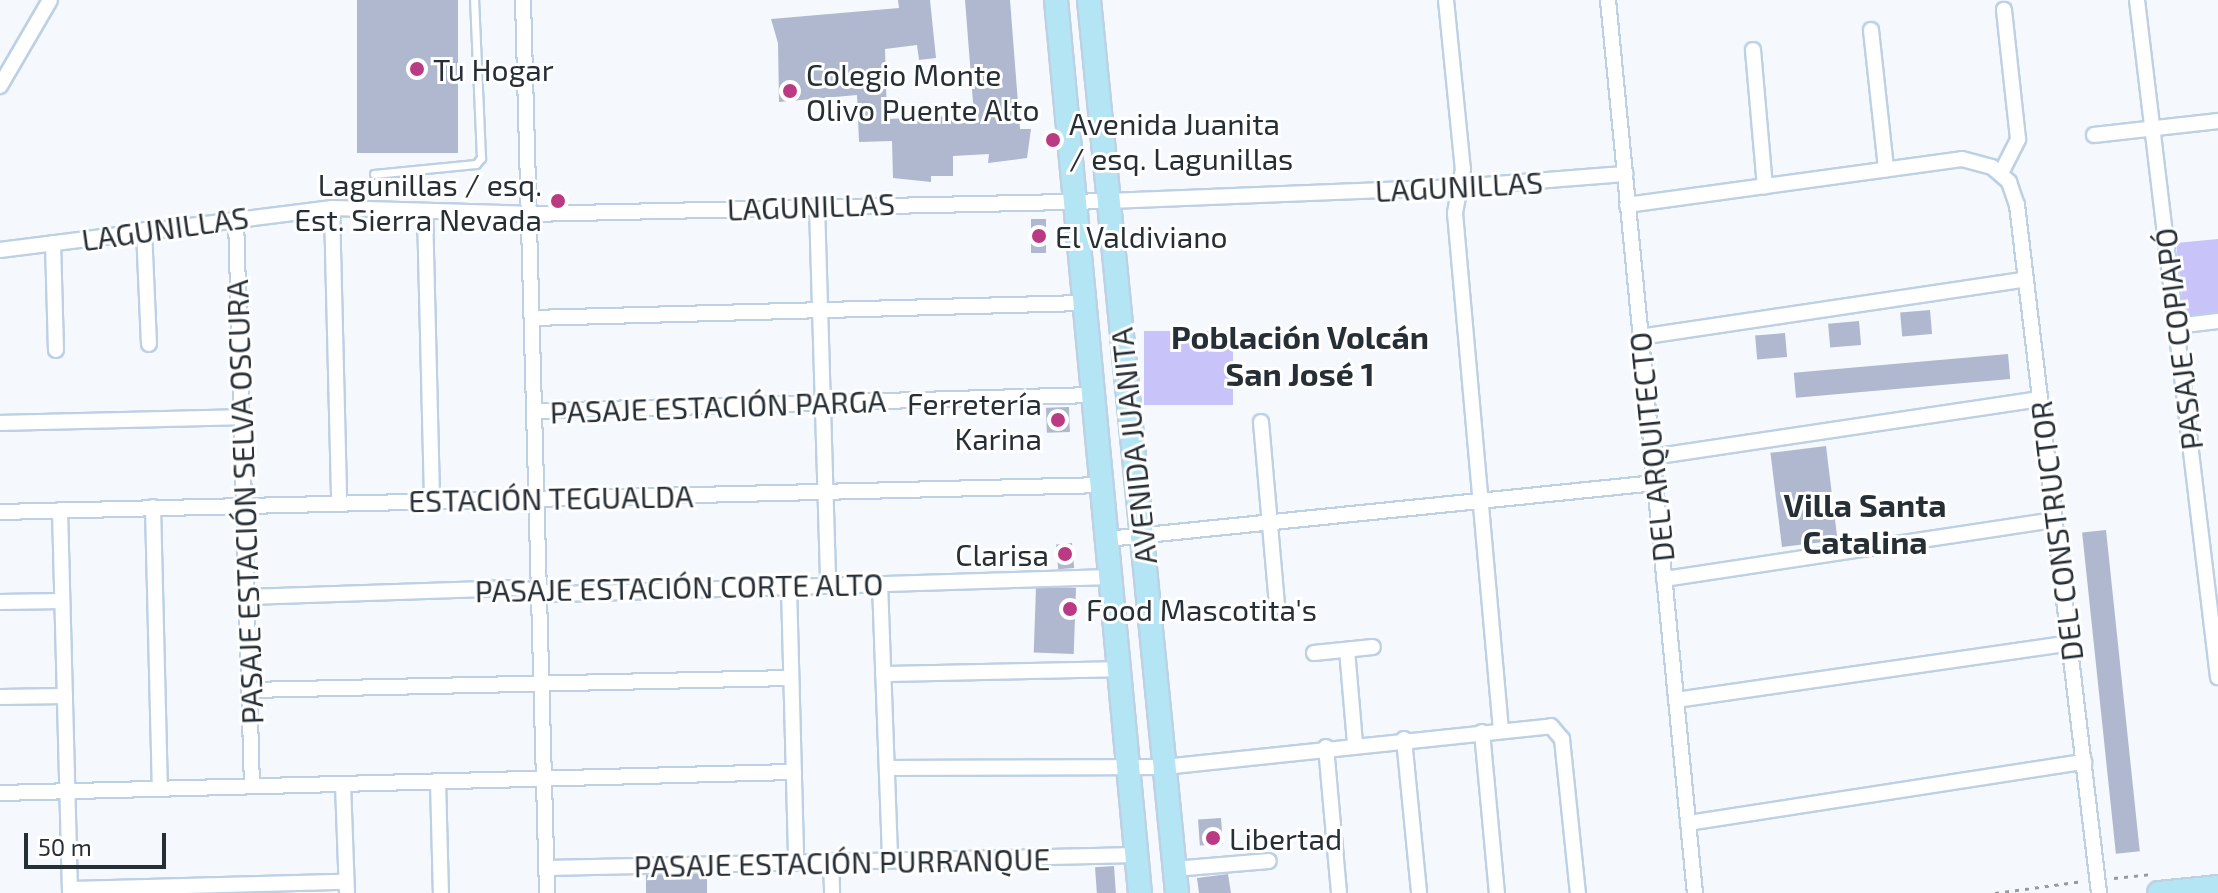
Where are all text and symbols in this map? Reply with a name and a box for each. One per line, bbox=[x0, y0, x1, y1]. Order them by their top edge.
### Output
place label: Tu Hogar bbox=[433, 51, 554, 87]
place label: Colegio Monte Olivo Puente Alto bbox=[806, 56, 1040, 126]
marker: Tu Hogar bbox=[408, 60, 426, 78]
marker: Colegio Monte Olivo Puente Alto bbox=[781, 82, 799, 100]
place label: Avenida Juanita / esq. Lagunillas bbox=[1069, 105, 1293, 176]
marker: Avenida Juanita / esq. Lagunillas bbox=[1044, 131, 1062, 149]
street label: LAGUNILLAS bbox=[1374, 164, 1544, 208]
place label: Lagunillas / esq. Est. Sierra Nevada bbox=[294, 166, 542, 236]
street label: LAGUNILLAS bbox=[726, 185, 896, 227]
marker: Lagunillas / esq. Est. Sierra Nevada bbox=[549, 192, 567, 210]
street label: LAGUNILLAS bbox=[79, 198, 251, 258]
place label: El Valdiviano bbox=[1055, 218, 1229, 254]
street label: PASAJE COPIAPÓ bbox=[2147, 226, 2209, 452]
marker: El Valdiviano bbox=[1030, 227, 1048, 245]
street label: PASAJE ESTACIÓN SELVA OSCURA bbox=[218, 279, 270, 725]
district label: Población Volcán San José 1 bbox=[1171, 318, 1429, 393]
street label: AVENIDA JUANITA bbox=[1103, 325, 1163, 567]
street label: DEL ARQUITECTO bbox=[1621, 330, 1681, 564]
street label: PASAJE ESTACIÓN PARGA bbox=[549, 382, 887, 430]
place label: Ferretería Karina bbox=[907, 385, 1042, 456]
street label: DEL CONSTRUCTOR bbox=[2022, 399, 2090, 663]
marker: Ferretería Karina bbox=[1049, 411, 1067, 429]
street label: ESTACIÓN TEGUALDA bbox=[408, 478, 694, 518]
district label: Villa Santa Catalina bbox=[1783, 486, 1947, 561]
place label: Clarisa bbox=[955, 536, 1049, 572]
marker: Clarisa bbox=[1056, 545, 1074, 563]
street label: PASAJE ESTACIÓN CORTE ALTO bbox=[474, 565, 884, 609]
place label: Food Mascotita's bbox=[1086, 591, 1317, 627]
marker: Food Mascotita's bbox=[1061, 600, 1079, 618]
scale bar bbox=[28, 817, 170, 867]
place label: Libertad bbox=[1229, 820, 1342, 856]
marker: Libertad bbox=[1204, 829, 1222, 847]
text: 50 m bbox=[38, 832, 92, 861]
street label: PASAJE ESTACIÓN PURRANQUE bbox=[633, 840, 1051, 884]

